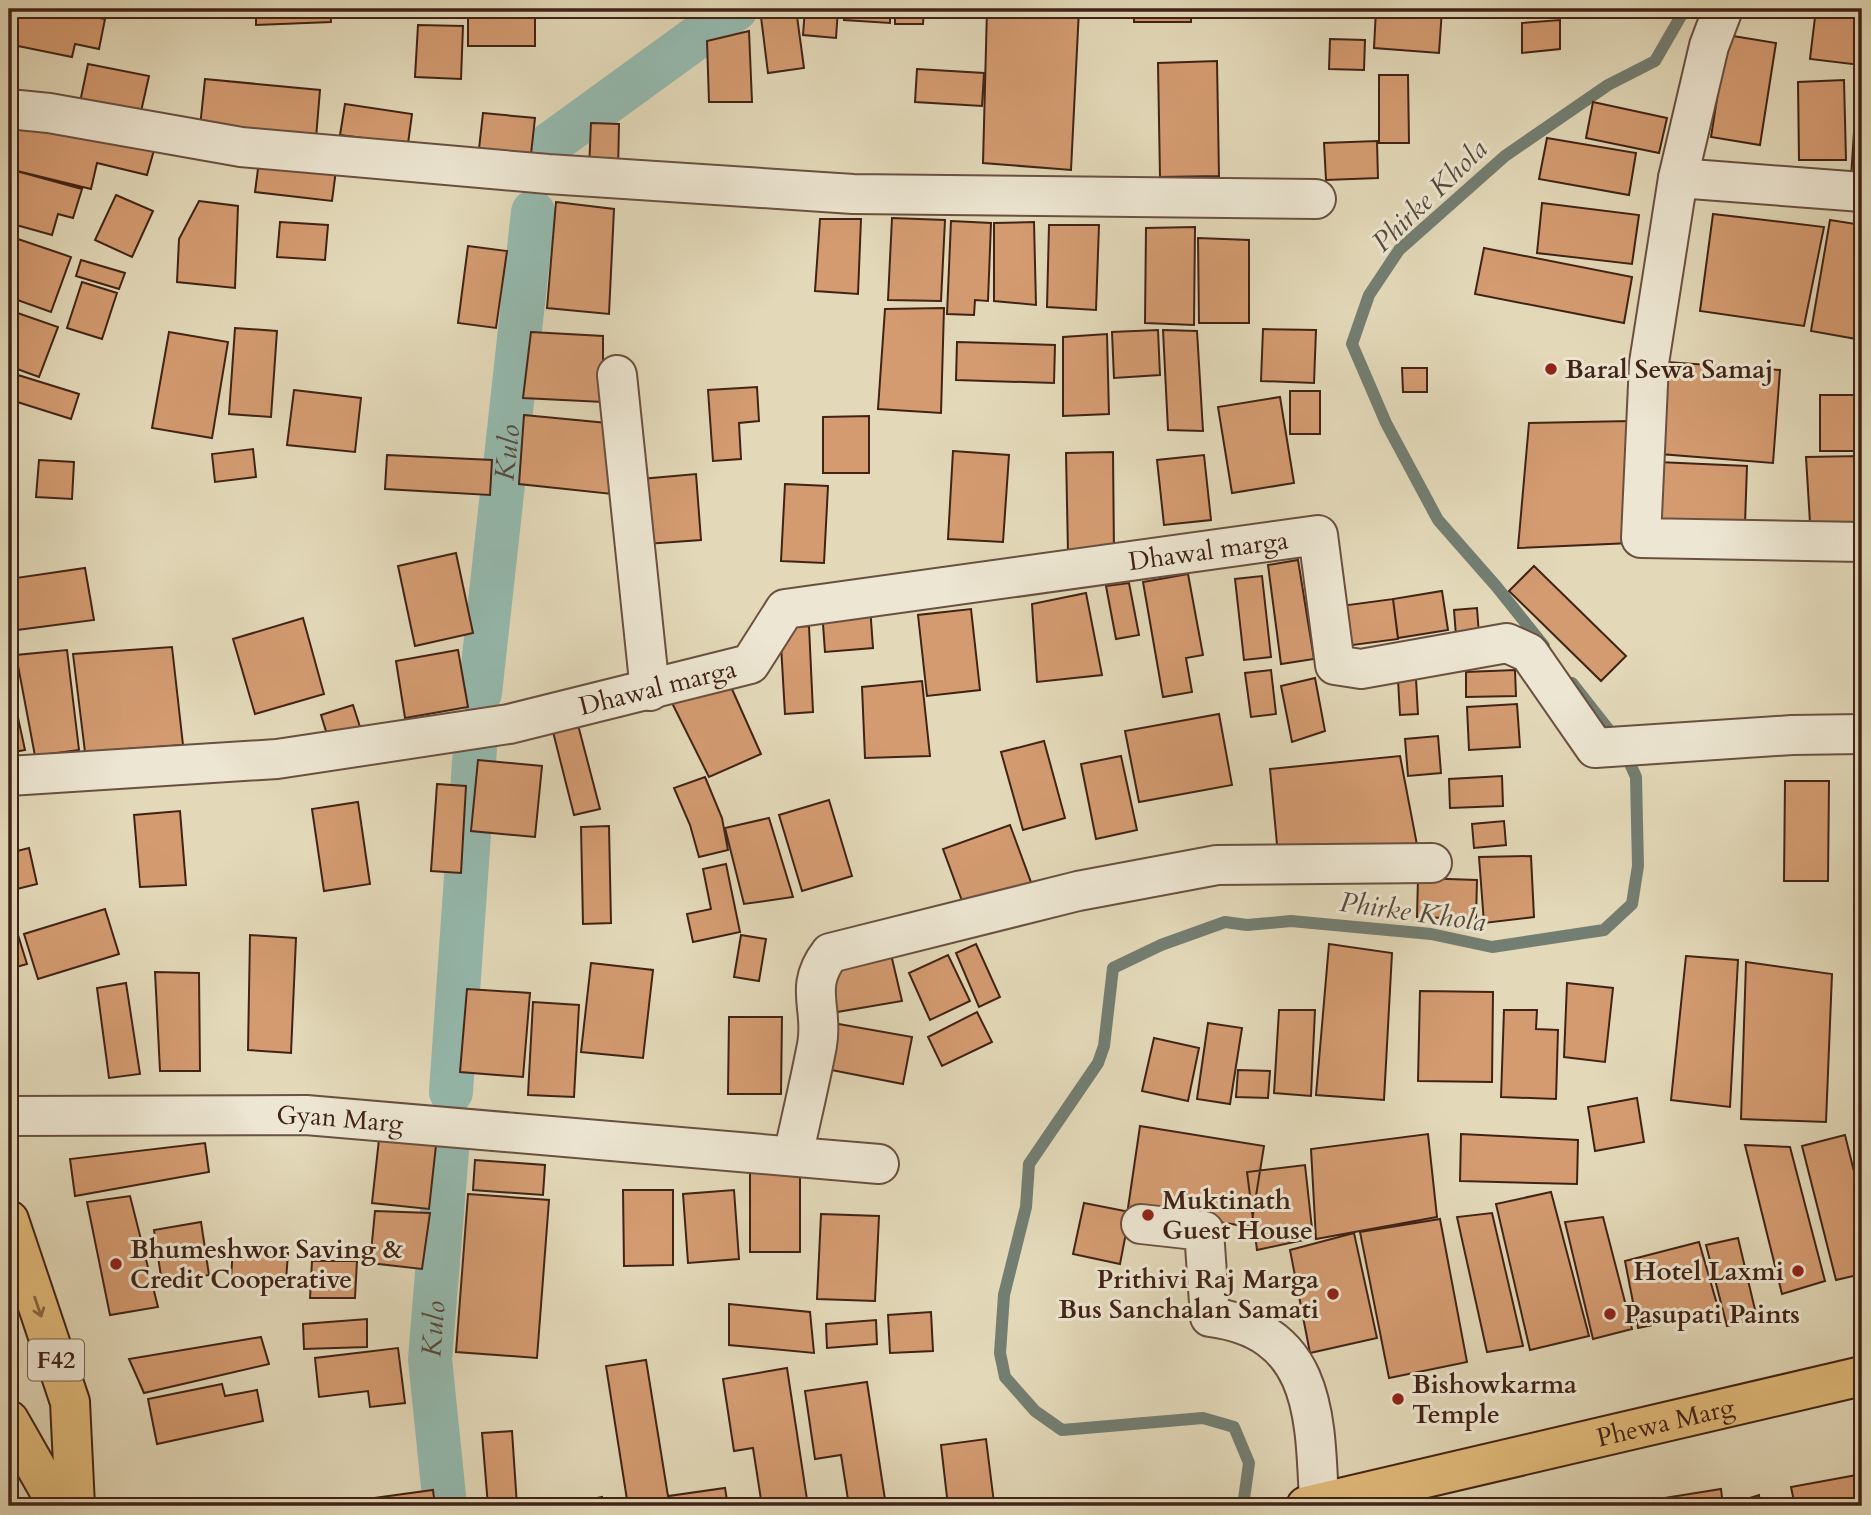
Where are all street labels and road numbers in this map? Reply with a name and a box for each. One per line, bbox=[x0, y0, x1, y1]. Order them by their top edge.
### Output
street label: Dhawal marga bbox=[1126, 522, 1290, 579]
street label: Dhawal marga bbox=[575, 651, 740, 724]
street label: Gyan Marg bbox=[276, 1098, 405, 1141]
road number: F42 bbox=[28, 1340, 84, 1380]
street label: Phewa Marg bbox=[1593, 1389, 1738, 1455]

